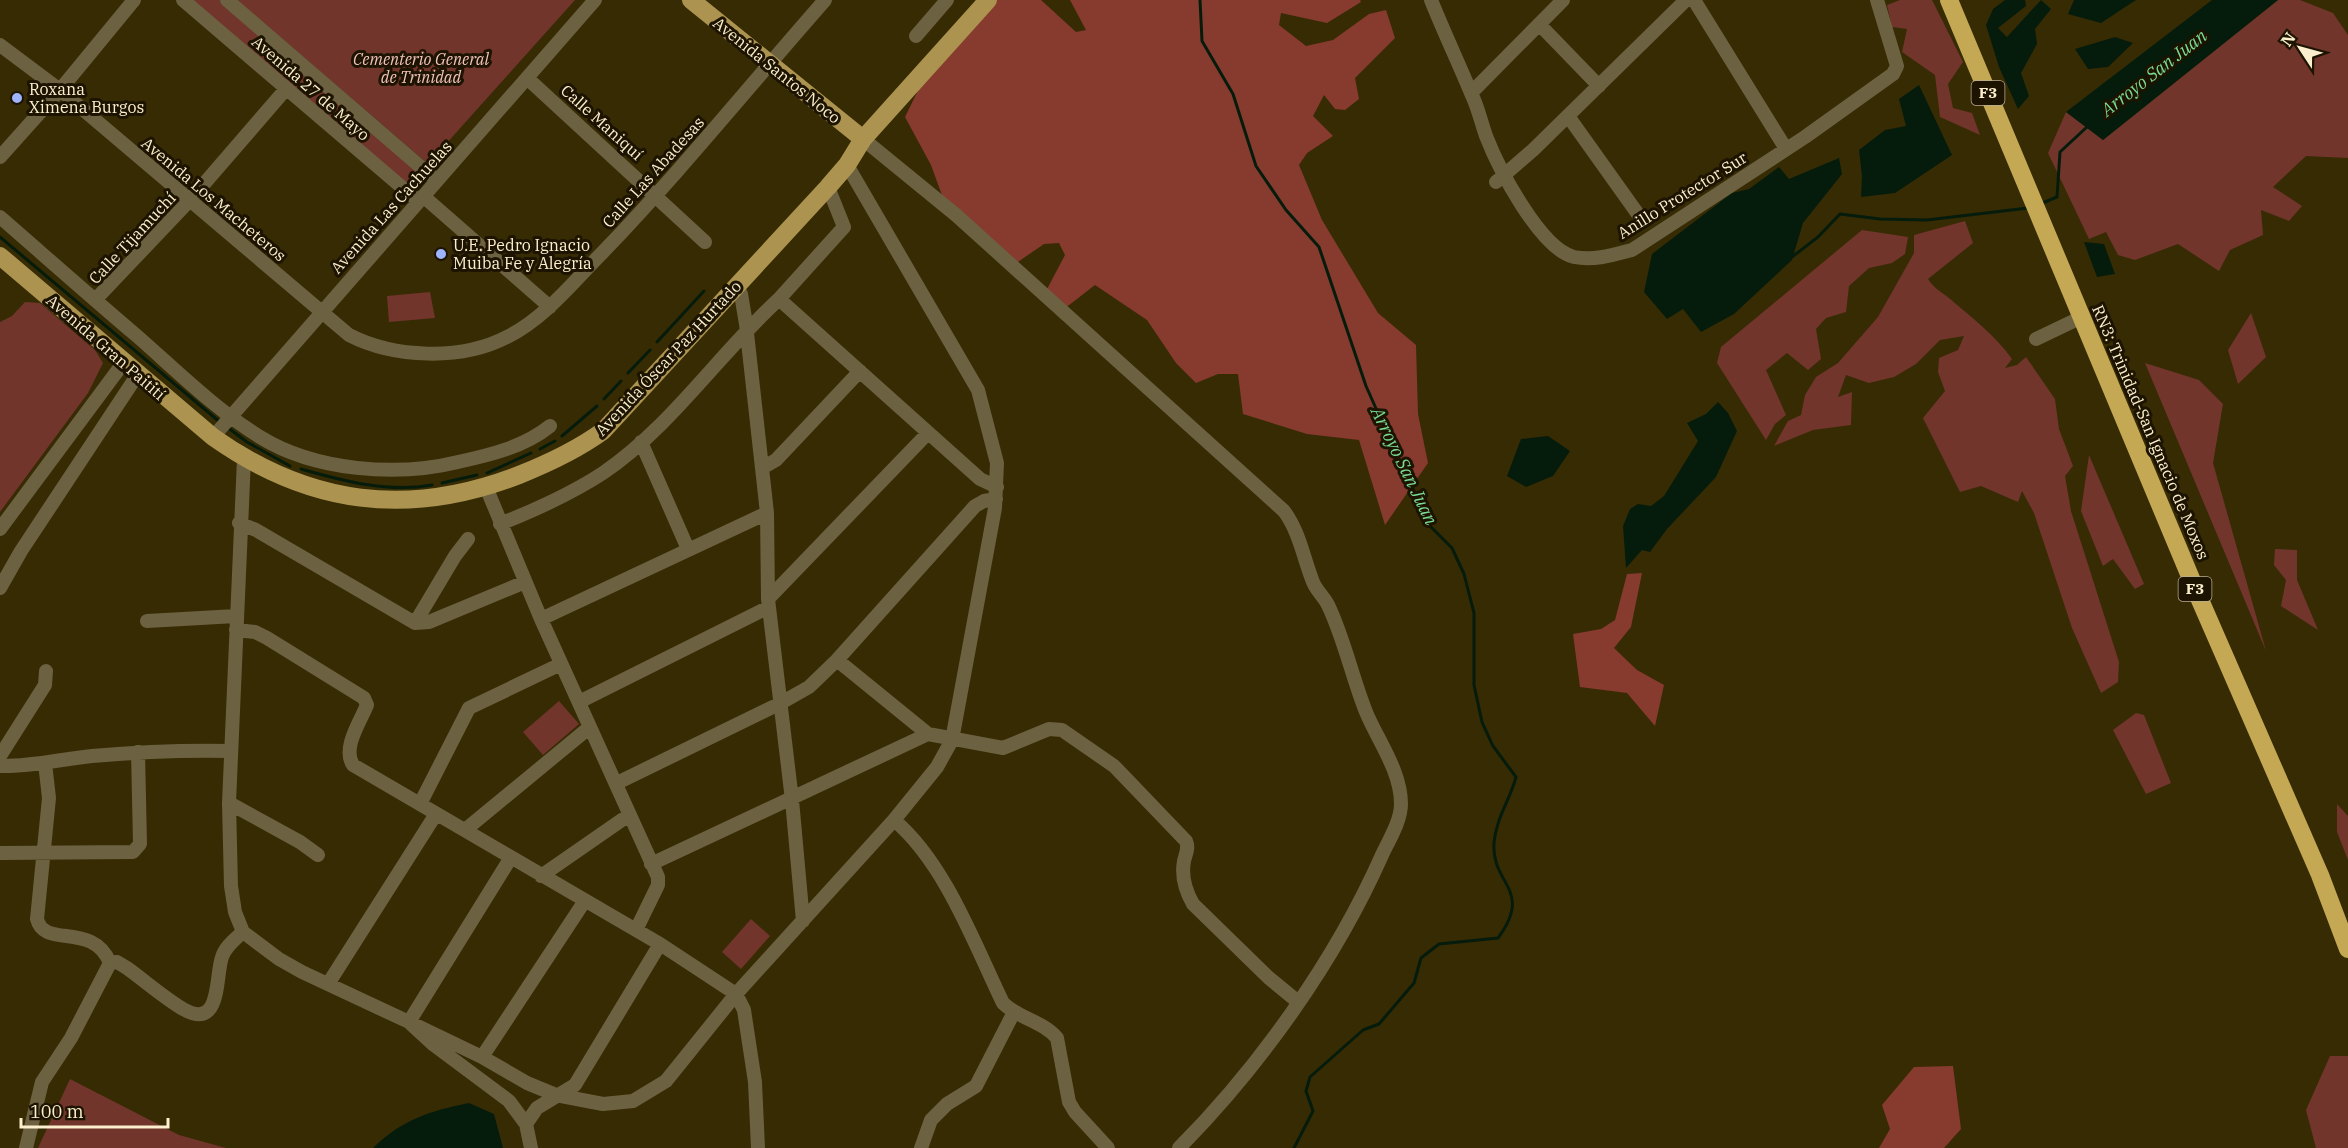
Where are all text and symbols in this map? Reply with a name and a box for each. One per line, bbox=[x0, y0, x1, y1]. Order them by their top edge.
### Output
street label: Avenida Santos Noco bbox=[709, 12, 845, 128]
north arrow bbox=[2270, 18, 2330, 78]
water label: Arroyo San Juan bbox=[2095, 24, 2212, 122]
text: N bbox=[2276, 28, 2300, 50]
street label: Avenida 27 de Mayo bbox=[248, 31, 374, 145]
park label: Cementerio General de Trinidad bbox=[353, 49, 490, 87]
place label: Roxana Ximena Burgos bbox=[29, 79, 144, 117]
street label: Calle Maniquí bbox=[557, 80, 647, 164]
road number: F3 bbox=[1972, 81, 2004, 105]
marker: Roxana Ximena Burgos bbox=[10, 91, 24, 105]
street label: Calle Las Abadesas bbox=[598, 112, 708, 232]
street label: Avenida Los Macheteros bbox=[138, 133, 290, 265]
street label: Avenida Las Cachuelas bbox=[326, 136, 456, 278]
street label: Anillo Protector Sur bbox=[1614, 147, 1750, 243]
street label: Calle Tijamuchí bbox=[84, 188, 180, 288]
place label: U.E. Pedro Ignacio Muiba Fe y Alegría bbox=[453, 235, 592, 273]
marker: U.E. Pedro Ignacio Muiba Fe y Alegría bbox=[434, 247, 448, 261]
street label: Avenida Óscar Paz Hurtado bbox=[590, 275, 745, 440]
street label: Avenida Gran Paitití bbox=[42, 290, 170, 404]
street label: RN3: Trinidad-San Ignacio de Moxos bbox=[2088, 302, 2214, 562]
water label: Arroyo San Juan bbox=[1366, 402, 1443, 529]
road number: F3 bbox=[2178, 577, 2212, 601]
scale bar bbox=[21, 1091, 168, 1129]
text: 100 m bbox=[30, 1100, 84, 1123]

